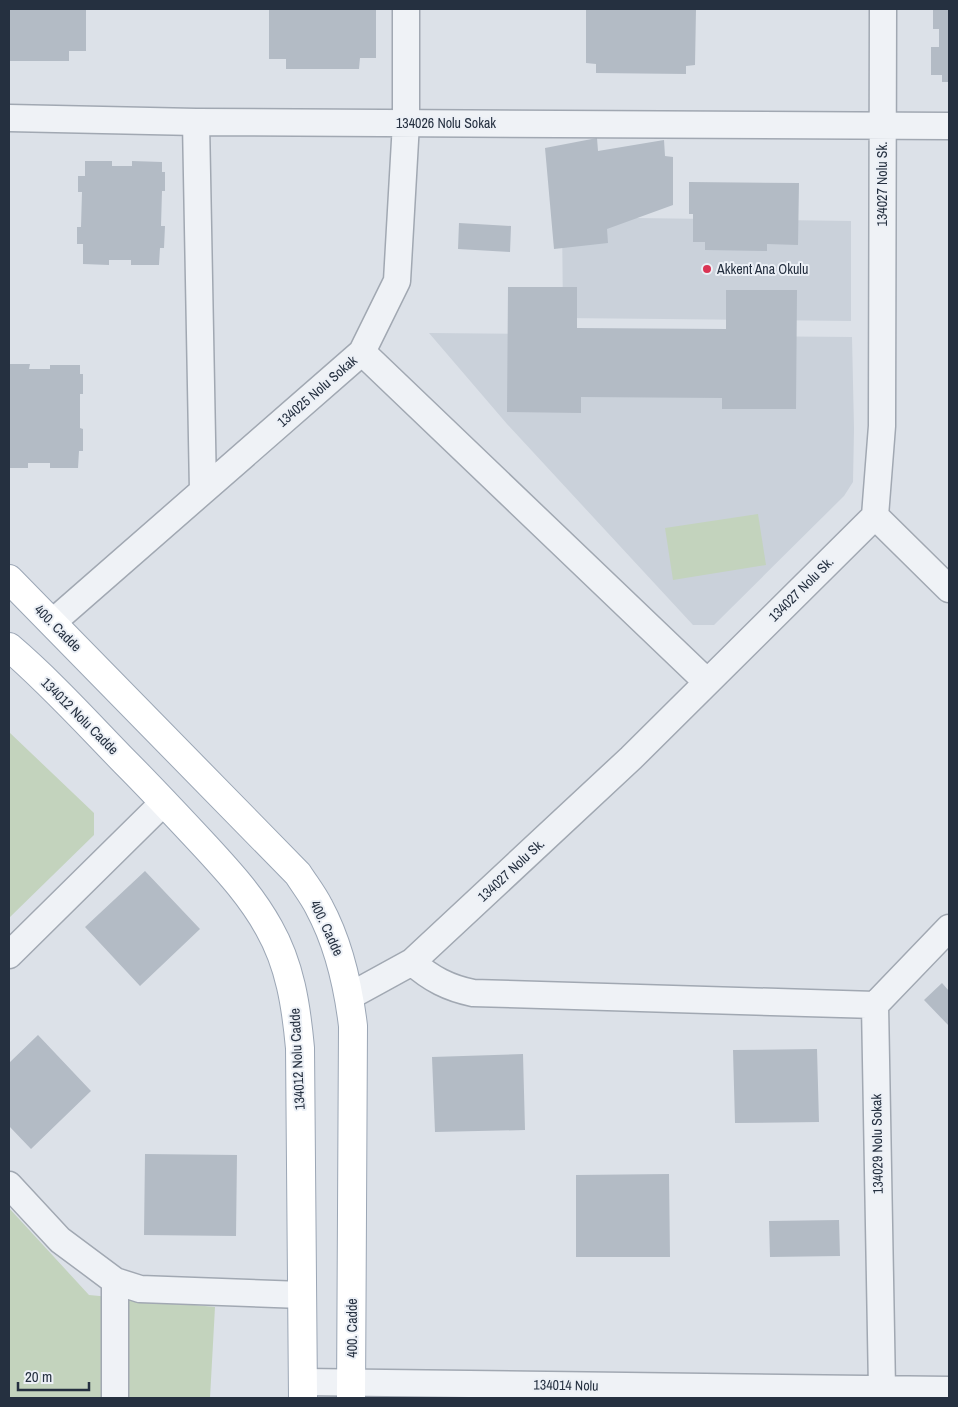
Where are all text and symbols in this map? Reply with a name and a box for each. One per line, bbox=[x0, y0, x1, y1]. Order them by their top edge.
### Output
street label: 134026 Nolu Sokak bbox=[396, 114, 496, 132]
street label: 134027 Nolu Sk. bbox=[873, 142, 891, 226]
place label: Akkent Ana Okulu bbox=[716, 260, 808, 278]
marker: Akkent Ana Okulu bbox=[701, 263, 713, 275]
street label: 134025 Nolu Sokak bbox=[273, 351, 361, 431]
street label: 134027 Nolu Sk. bbox=[765, 553, 837, 625]
street label: 400. Cadde bbox=[31, 601, 85, 655]
street label: 134012 Nolu Cadde bbox=[38, 674, 122, 758]
street label: 134027 Nolu Sk. bbox=[474, 834, 548, 906]
street label: 400. Cadde bbox=[306, 897, 348, 959]
street label: 134012 Nolu Cadde bbox=[285, 1008, 309, 1110]
street label: 134029 Nolu Sokak bbox=[867, 1093, 887, 1194]
street label: 400. Cadde bbox=[343, 1298, 361, 1358]
scale bar bbox=[18, 1360, 89, 1392]
text: 20 m bbox=[25, 1366, 52, 1387]
street label: 134014 Nolu bbox=[533, 1375, 599, 1395]

